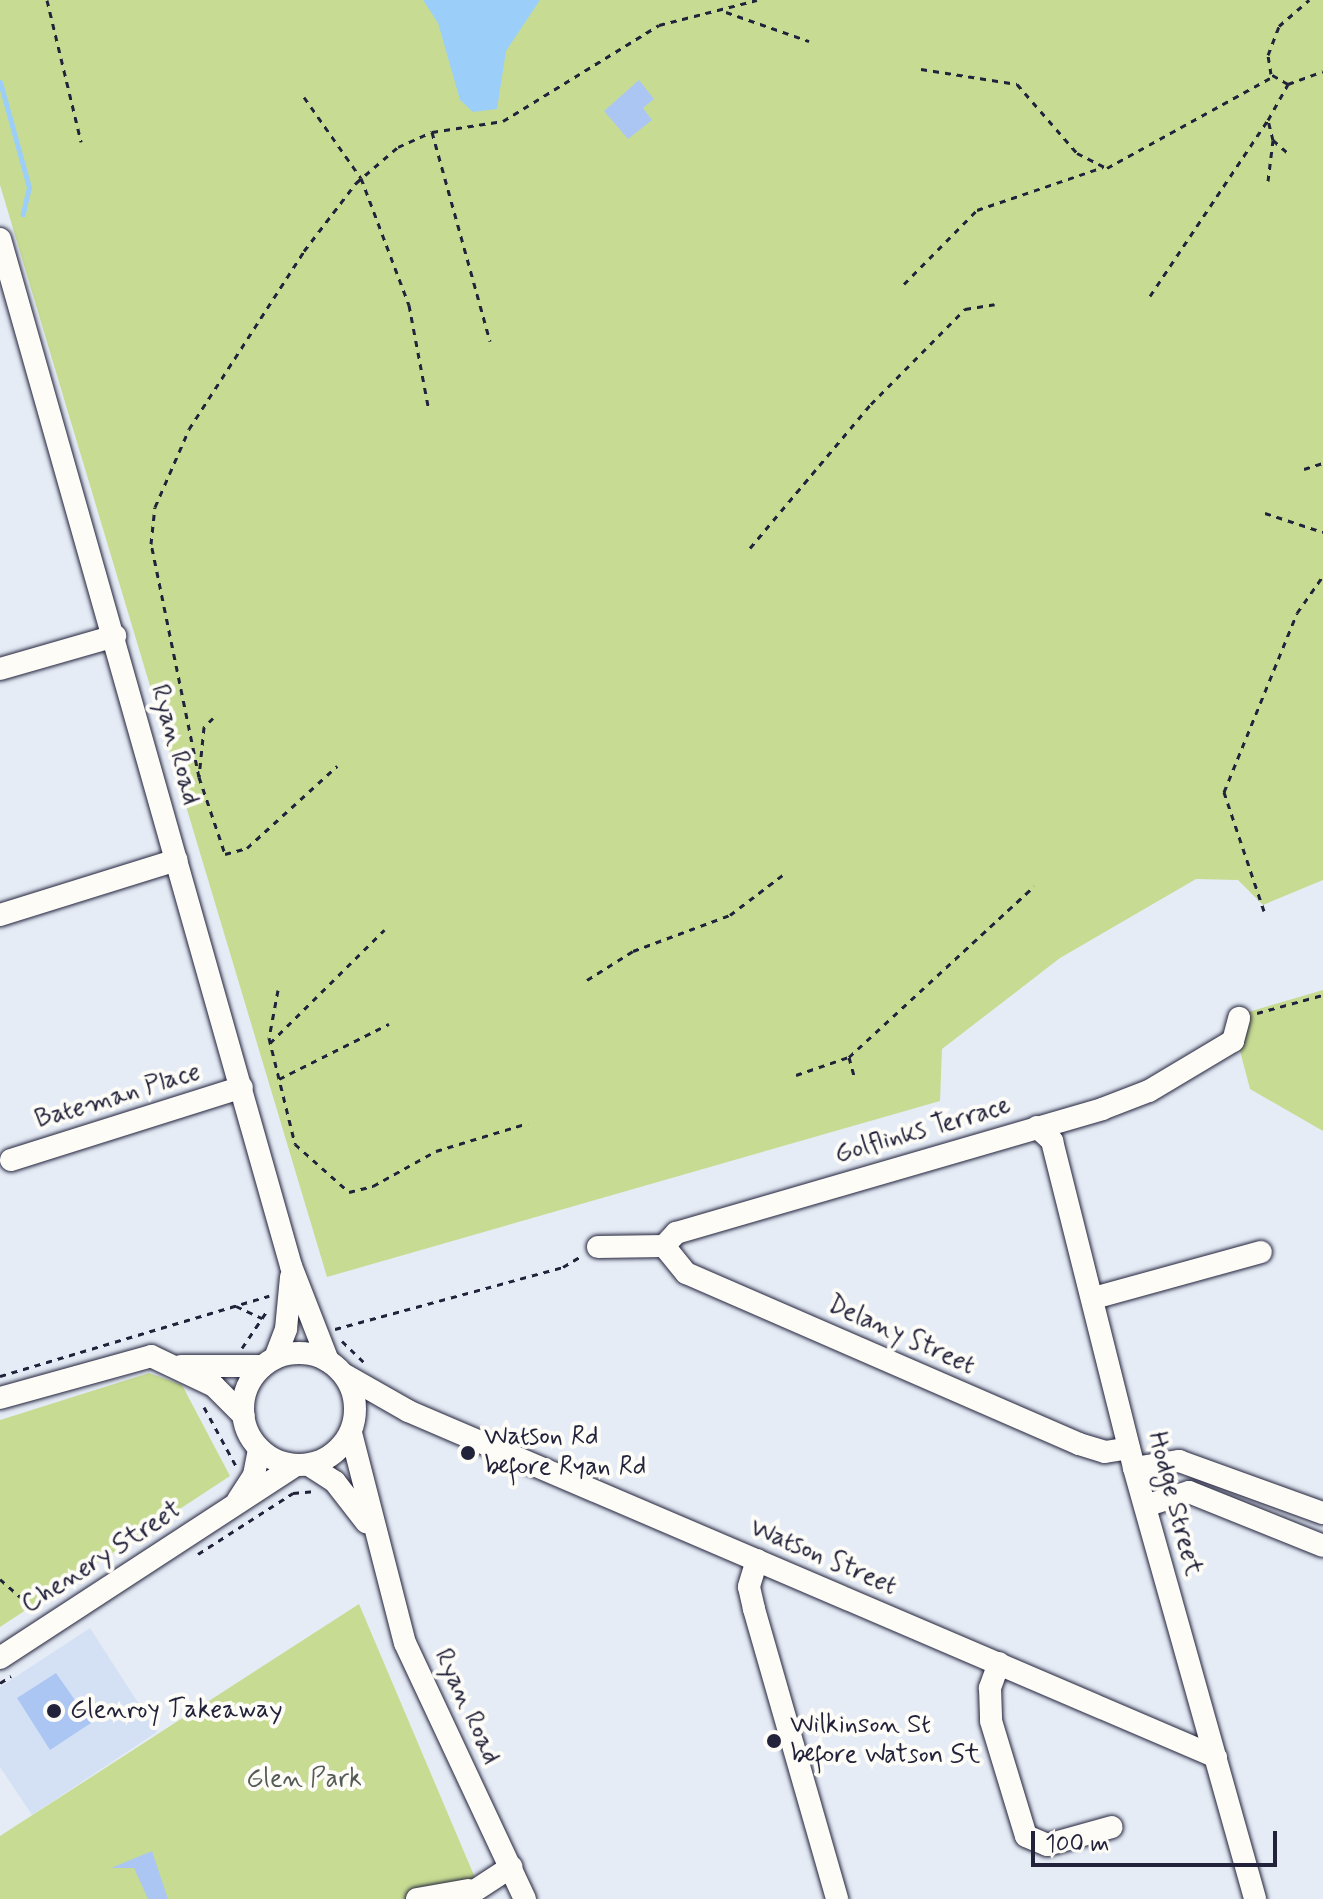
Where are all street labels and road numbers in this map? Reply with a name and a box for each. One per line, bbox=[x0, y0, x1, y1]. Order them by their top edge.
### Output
street label: Ryan Road bbox=[142, 682, 206, 808]
street label: Bateman Place bbox=[32, 1057, 204, 1137]
street label: Golflinks Terrace bbox=[831, 1091, 1015, 1171]
street label: Delany Street bbox=[820, 1289, 982, 1383]
street label: Hodge Street bbox=[1140, 1429, 1208, 1579]
street label: Chenery Street bbox=[17, 1495, 187, 1621]
street label: Watson Street bbox=[743, 1512, 903, 1604]
street label: Ryan Road bbox=[426, 1645, 506, 1769]

